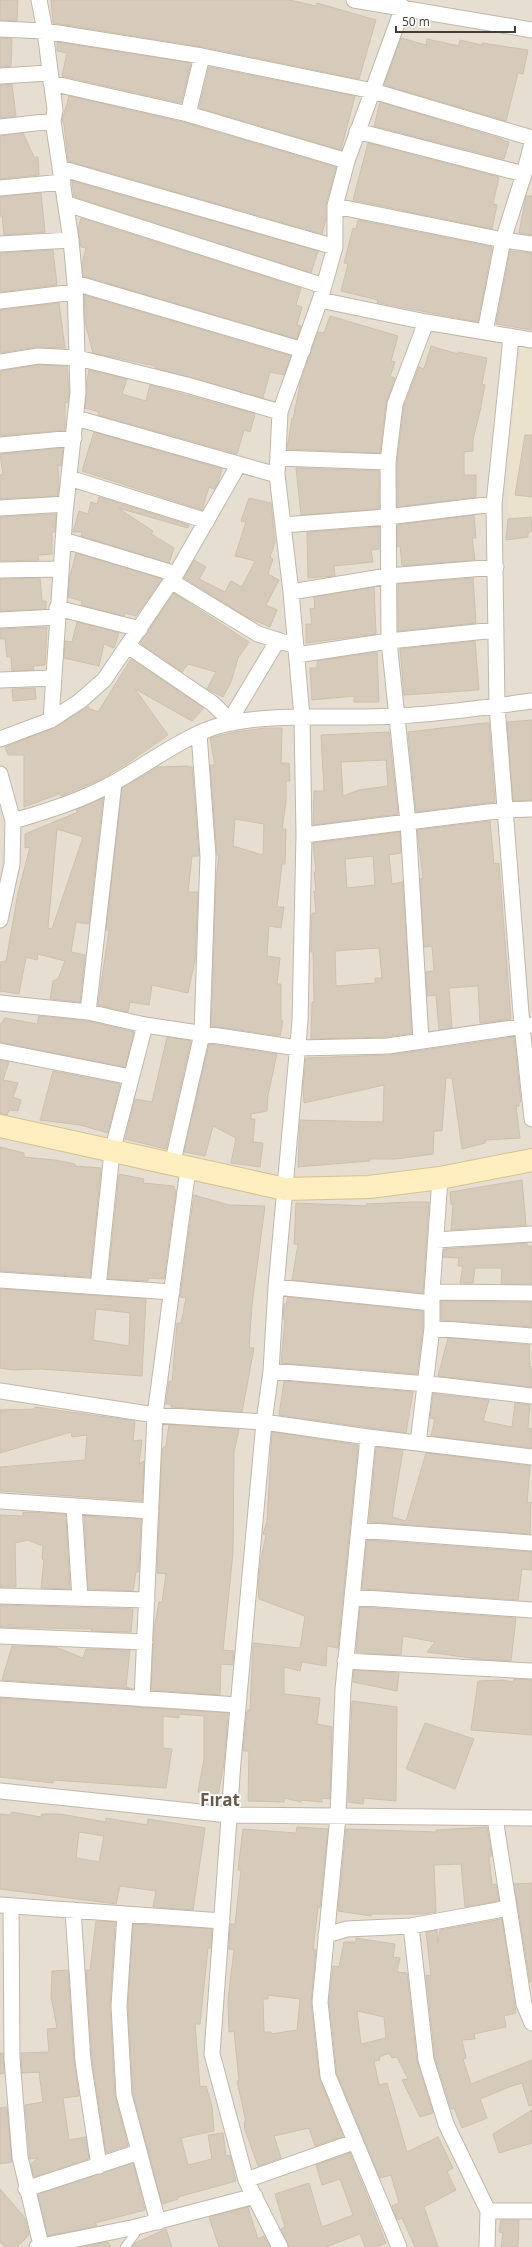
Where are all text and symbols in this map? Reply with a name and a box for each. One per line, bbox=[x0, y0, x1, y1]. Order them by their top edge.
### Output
scale bar bbox=[396, 8, 515, 34]
text: 50 m bbox=[402, 13, 430, 30]
district label: Fırat bbox=[200, 1788, 240, 1811]

